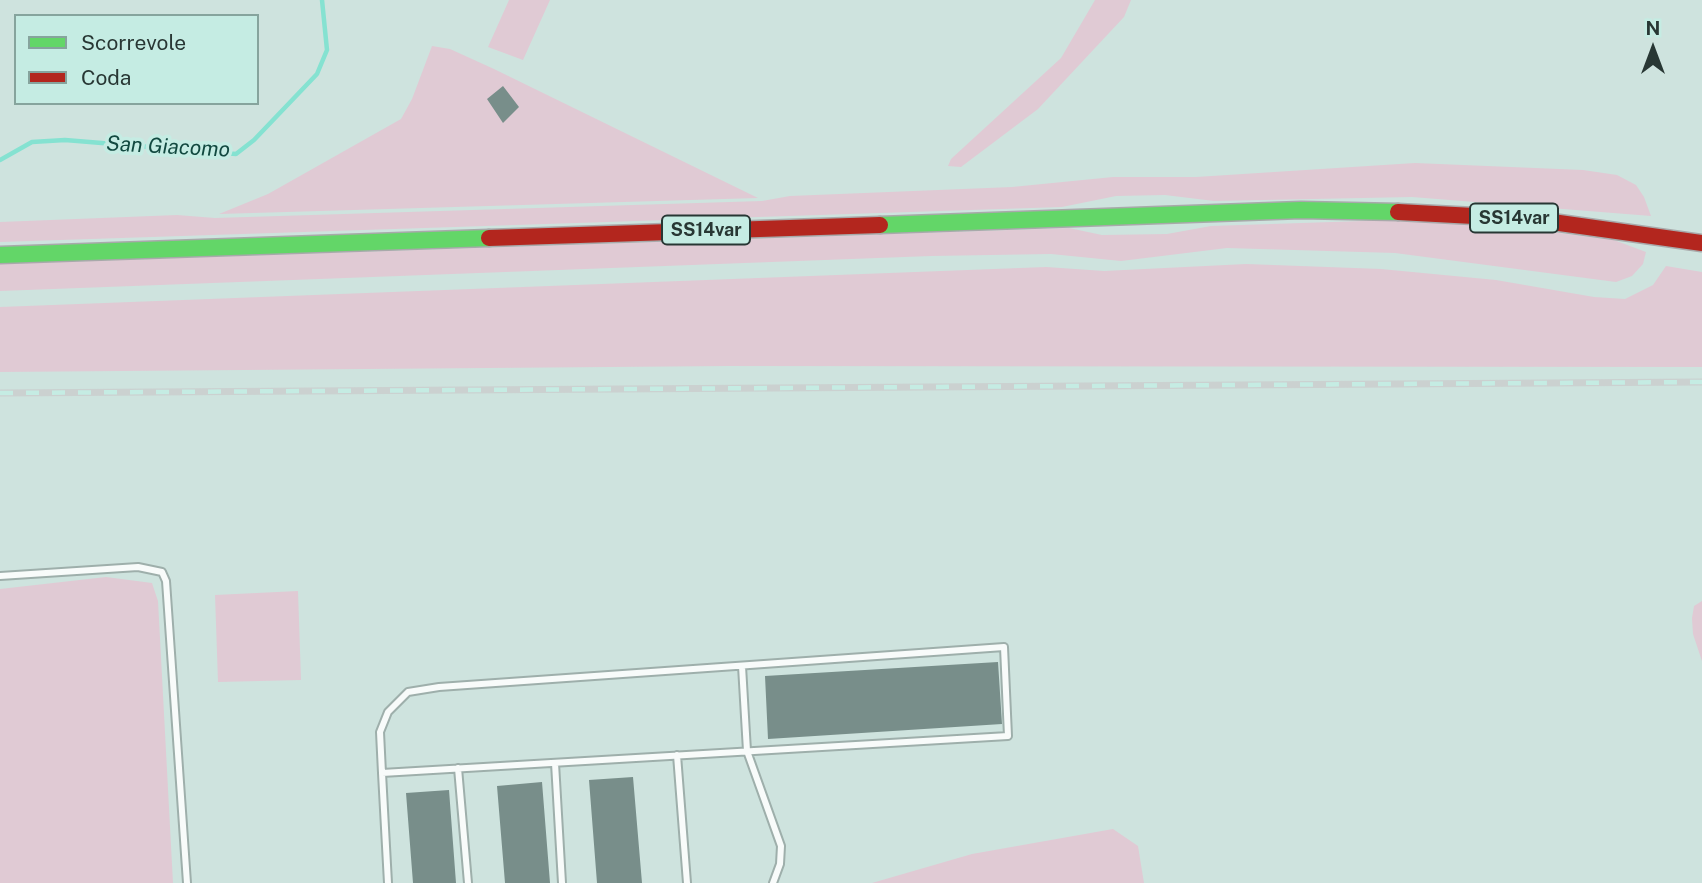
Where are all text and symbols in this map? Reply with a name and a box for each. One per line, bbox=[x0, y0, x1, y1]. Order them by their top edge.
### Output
legend bbox=[14, 14, 259, 105]
north arrow bbox=[1618, 14, 1688, 84]
text: N bbox=[1646, 17, 1660, 39]
text: Scorrevole bbox=[81, 30, 186, 55]
text: Coda bbox=[81, 65, 131, 90]
water label: San Giacomo bbox=[105, 131, 231, 163]
road number: SS14var bbox=[1470, 204, 1558, 232]
road number: SS14var bbox=[662, 215, 750, 244]

